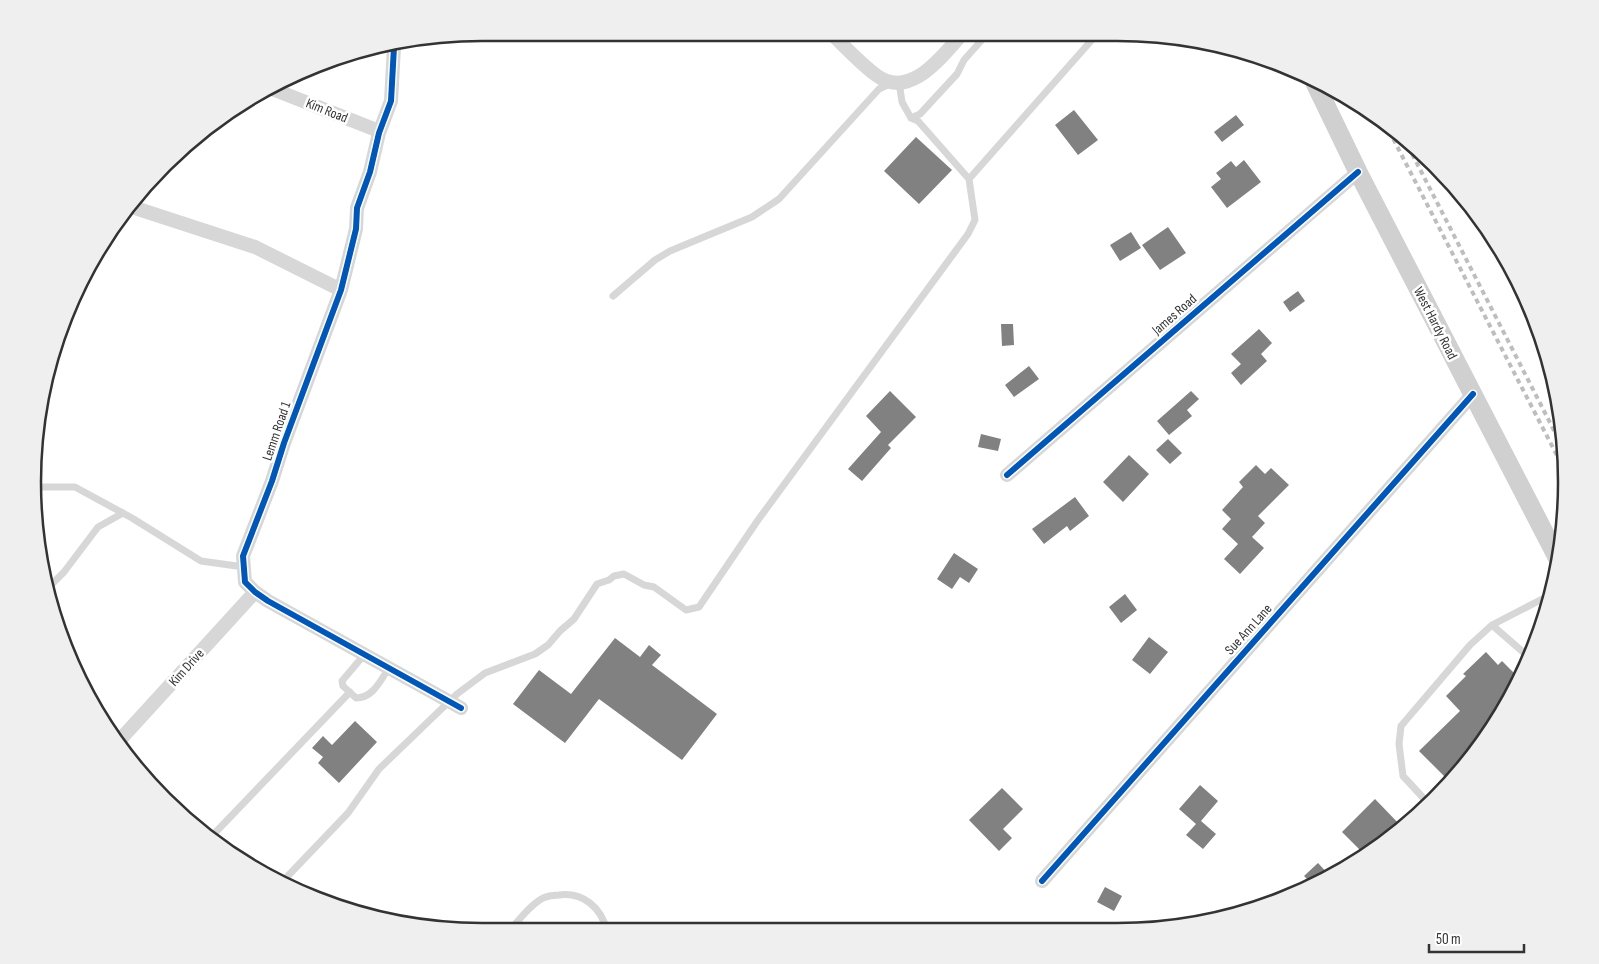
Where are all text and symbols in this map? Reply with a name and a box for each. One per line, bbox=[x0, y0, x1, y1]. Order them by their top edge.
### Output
street label: Kim Road bbox=[303, 94, 350, 127]
street label: West Hardy Road bbox=[1410, 284, 1461, 362]
street label: James Road bbox=[1148, 290, 1200, 339]
street label: Lemm Road 1 bbox=[258, 399, 295, 463]
street label: Sue Ann Lane bbox=[1221, 600, 1276, 658]
street label: Kim Drive bbox=[165, 645, 208, 690]
scale bar bbox=[1429, 922, 1524, 954]
text: 50 m bbox=[1436, 930, 1461, 949]

